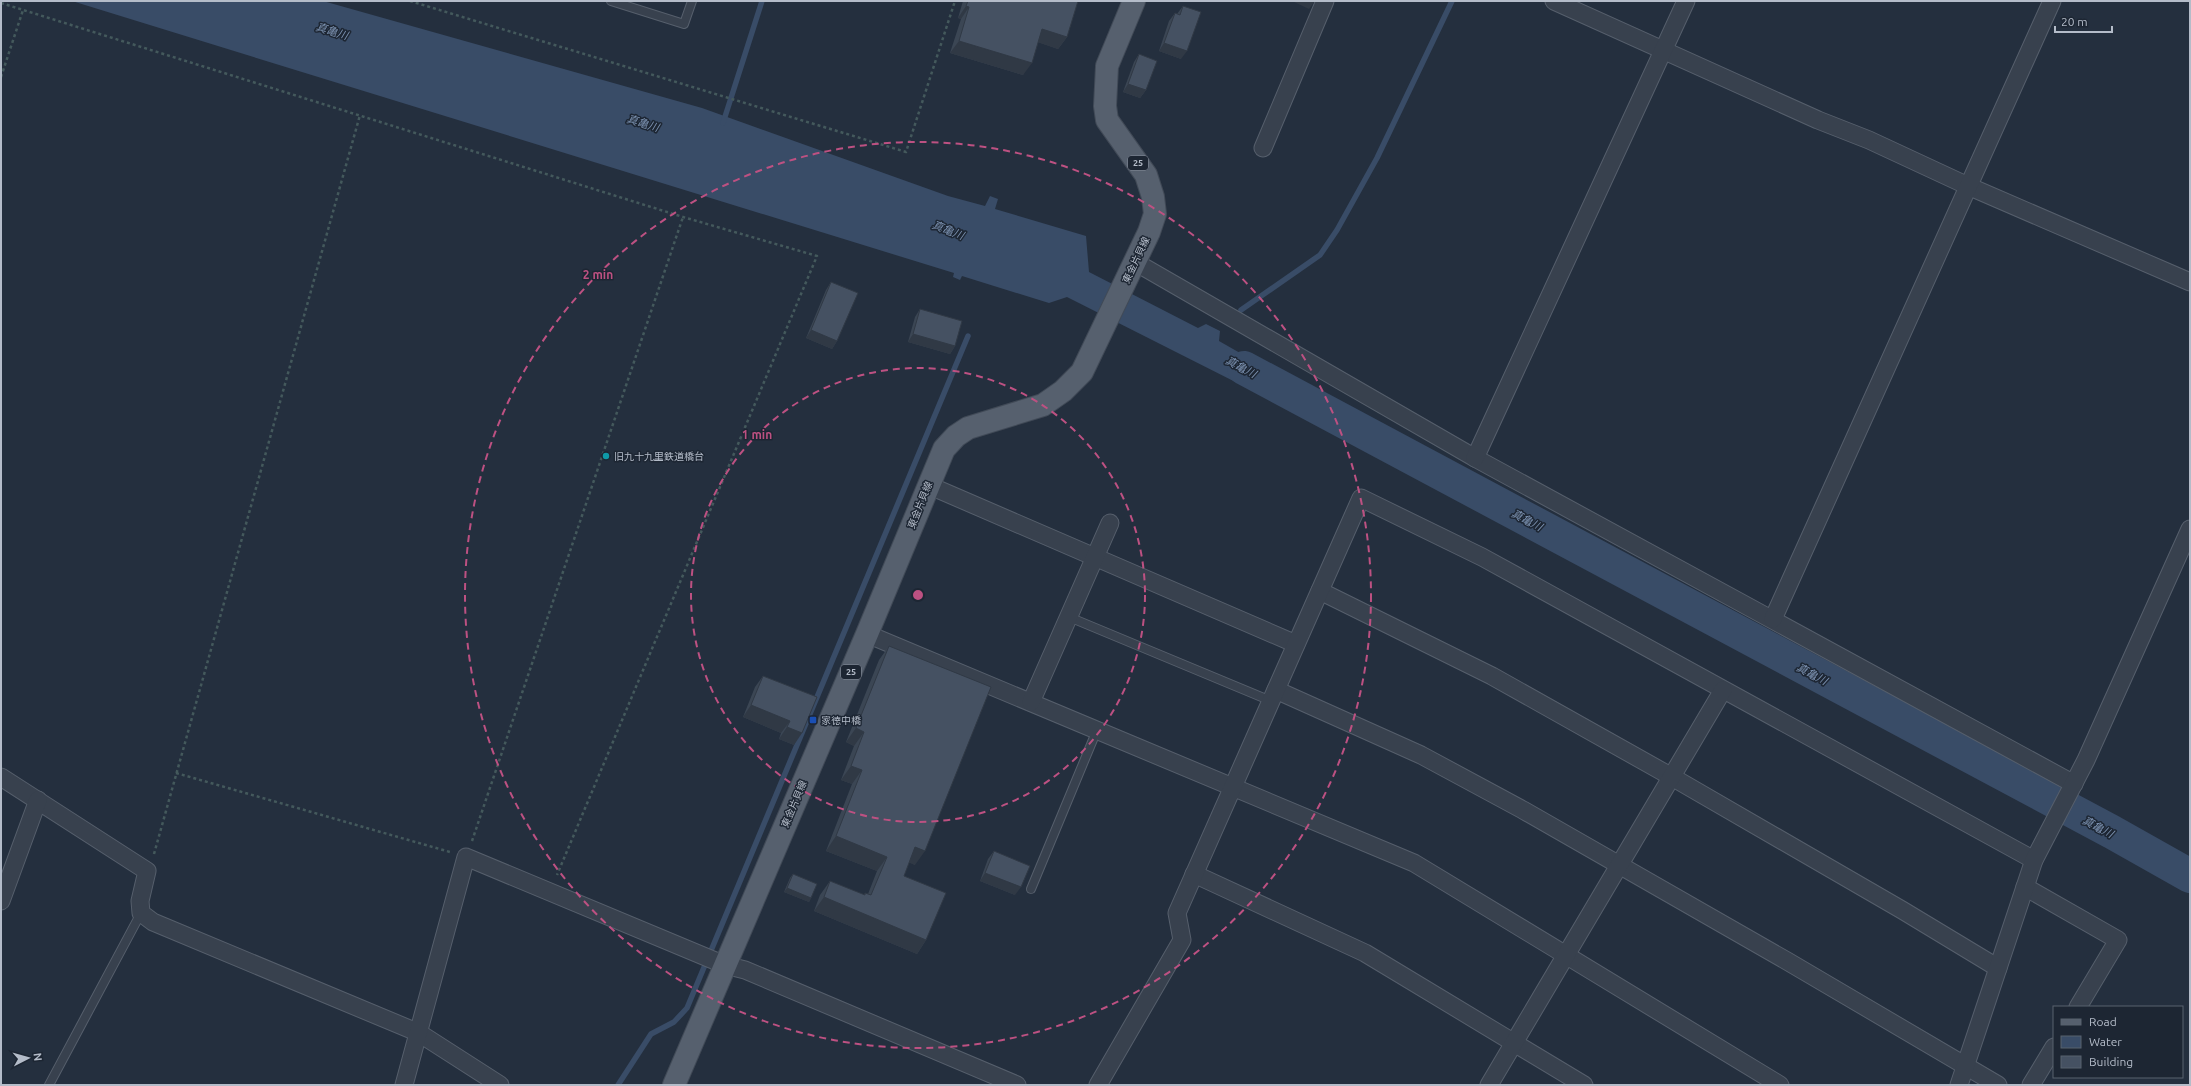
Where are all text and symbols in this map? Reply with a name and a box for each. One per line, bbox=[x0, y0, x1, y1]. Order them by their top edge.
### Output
scale bar bbox=[2055, 8, 2112, 34]
text: 20 m bbox=[2061, 15, 2088, 28]
water label: 真亀川 bbox=[314, 20, 350, 42]
water label: 真亀川 bbox=[625, 112, 661, 134]
road number: 25 bbox=[1128, 156, 1148, 170]
water label: 真亀川 bbox=[930, 218, 966, 242]
street label: 東金片貝線 bbox=[1120, 235, 1152, 285]
text: 2 min bbox=[583, 268, 613, 281]
water label: 真亀川 bbox=[1224, 354, 1259, 381]
text: 1 min bbox=[742, 428, 772, 441]
marker: 旧九十九里鉄道橋台 bbox=[601, 451, 611, 461]
place label: 旧九十九里鉄道橋台 bbox=[614, 451, 704, 462]
street label: 東金片貝線 bbox=[906, 480, 934, 530]
water label: 真亀川 bbox=[1510, 507, 1545, 534]
centre of rings bbox=[911, 588, 925, 602]
water label: 真亀川 bbox=[1795, 661, 1830, 688]
road number: 25 bbox=[841, 665, 861, 679]
marker: 家徳中橋 bbox=[808, 715, 818, 725]
place label: 家徳中橋 bbox=[821, 715, 861, 726]
street label: 東金片貝線 bbox=[779, 779, 809, 829]
water label: 真亀川 bbox=[2081, 814, 2116, 841]
legend bbox=[2053, 1006, 2183, 1078]
text: Road bbox=[2089, 1015, 2117, 1028]
text: Water bbox=[2089, 1035, 2122, 1048]
north arrow bbox=[8, 1038, 48, 1078]
text: N bbox=[32, 1052, 44, 1062]
text: Building bbox=[2089, 1055, 2133, 1068]

